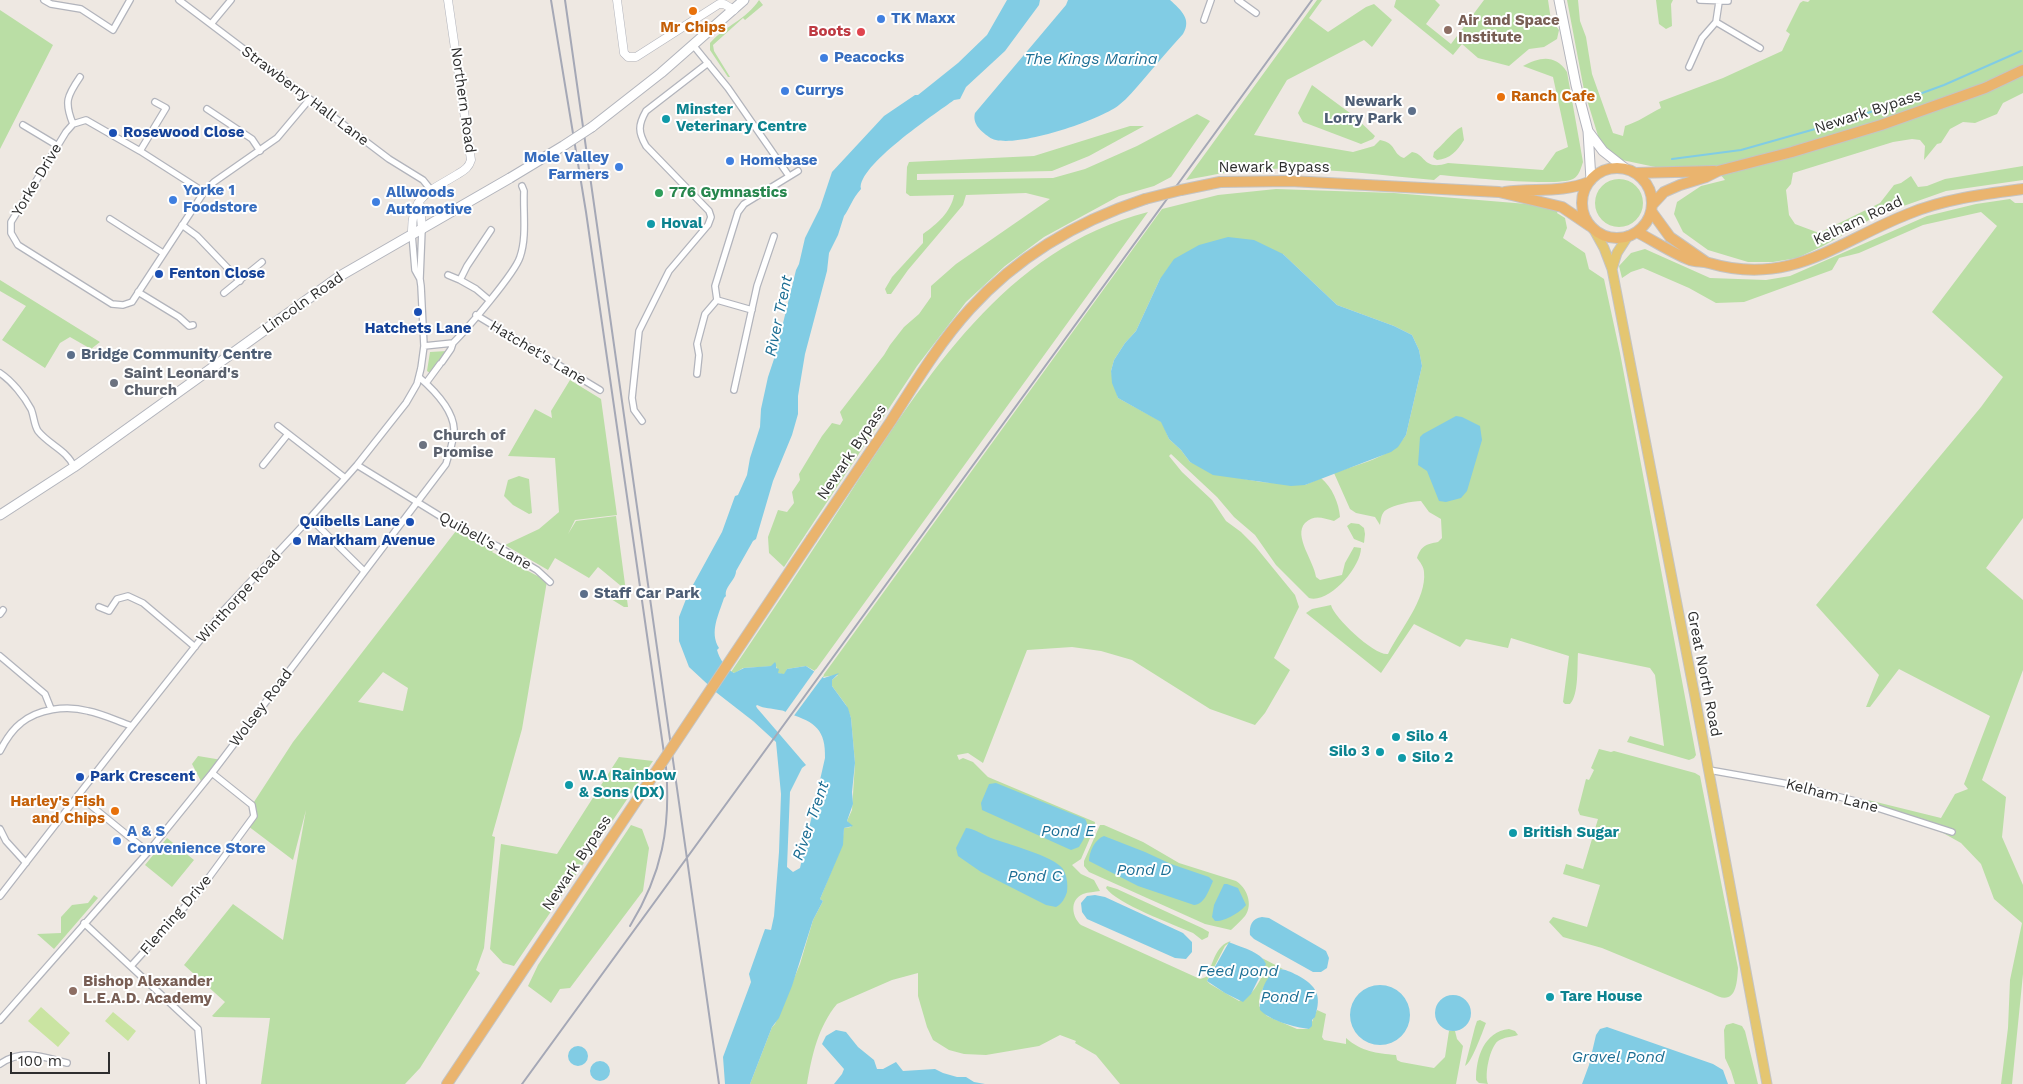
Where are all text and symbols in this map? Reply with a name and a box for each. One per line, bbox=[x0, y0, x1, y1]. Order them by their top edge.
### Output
marker: Mr Chips bbox=[687, 5, 699, 17]
place label: TK Maxx bbox=[891, 10, 955, 28]
place label: Air and Space Institute bbox=[1458, 12, 1560, 47]
marker: TK Maxx bbox=[875, 13, 887, 25]
place label: Mr Chips bbox=[660, 19, 726, 37]
place label: Boots bbox=[808, 23, 851, 41]
marker: Air and Space Institute bbox=[1442, 24, 1454, 36]
marker: Boots bbox=[855, 26, 867, 38]
street label: Strawberry Hall Lane bbox=[238, 42, 372, 150]
street label: Northern Road bbox=[447, 46, 479, 154]
place label: Peacocks bbox=[834, 49, 904, 67]
water label: The Kings Marina bbox=[1024, 49, 1158, 69]
marker: Peacocks bbox=[818, 52, 830, 64]
place label: Currys bbox=[795, 82, 844, 100]
marker: Currys bbox=[779, 85, 791, 97]
street label: Newark Bypass bbox=[1812, 86, 1924, 138]
place label: Ranch Cafe bbox=[1511, 88, 1595, 106]
marker: Ranch Cafe bbox=[1495, 91, 1507, 103]
place label: Newark Lorry Park bbox=[1324, 93, 1402, 128]
place label: Minster Veterinary Centre bbox=[676, 101, 807, 136]
marker: Newark Lorry Park bbox=[1406, 105, 1418, 117]
marker: Minster Veterinary Centre bbox=[660, 113, 672, 125]
place label: Rosewood Close bbox=[123, 124, 244, 142]
marker: Rosewood Close bbox=[107, 127, 119, 139]
street label: Yorke Drive bbox=[8, 140, 66, 220]
place label: Mole Valley Farmers bbox=[524, 149, 609, 184]
place label: Homebase bbox=[740, 152, 818, 170]
marker: Homebase bbox=[724, 155, 736, 167]
street label: Newark Bypass bbox=[1218, 159, 1330, 177]
marker: Mole Valley Farmers bbox=[613, 161, 625, 173]
place label: Yorke 1 Foodstore bbox=[183, 182, 257, 217]
place label: Allwoods Automotive bbox=[386, 184, 472, 219]
place label: 776 Gymnastics bbox=[669, 184, 787, 202]
marker: 776 Gymnastics bbox=[653, 187, 665, 199]
street label: Kelham Road bbox=[1811, 193, 1905, 249]
marker: Yorke 1 Foodstore bbox=[167, 194, 179, 206]
marker: Allwoods Automotive bbox=[370, 196, 382, 208]
place label: Hoval bbox=[661, 215, 703, 233]
marker: Hoval bbox=[645, 218, 657, 230]
place label: Fenton Close bbox=[169, 265, 265, 283]
marker: Fenton Close bbox=[153, 268, 165, 280]
street label: Lincoln Road bbox=[259, 268, 347, 338]
water label: River Trent bbox=[761, 274, 797, 358]
marker: Hatchets Lane bbox=[412, 306, 424, 318]
street label: Hatchet's Lane bbox=[486, 317, 590, 389]
place label: Hatchets Lane bbox=[365, 320, 471, 338]
place label: Bridge Community Centre bbox=[81, 346, 272, 364]
marker: Bridge Community Centre bbox=[65, 349, 77, 361]
place label: Saint Leonard's Church bbox=[124, 365, 239, 400]
marker: Saint Leonard's Church bbox=[108, 377, 120, 389]
street label: Newark Bypass bbox=[813, 401, 891, 503]
place label: Church of Promise bbox=[433, 427, 505, 462]
marker: Church of Promise bbox=[417, 439, 429, 451]
street label: Quibell's Lane bbox=[436, 508, 534, 574]
place label: Quibells Lane bbox=[299, 513, 400, 531]
marker: Quibells Lane bbox=[404, 516, 416, 528]
place label: Markham Avenue bbox=[307, 532, 435, 550]
marker: Markham Avenue bbox=[291, 535, 303, 547]
street label: Winthorpe Road bbox=[193, 547, 285, 647]
place label: Staff Car Park bbox=[594, 585, 700, 603]
marker: Staff Car Park bbox=[578, 588, 590, 600]
street label: Great North Road bbox=[1683, 610, 1725, 738]
street label: Wolsey Road bbox=[226, 665, 296, 751]
place label: Silo 4 bbox=[1406, 728, 1448, 746]
marker: Silo 4 bbox=[1390, 731, 1402, 743]
place label: Silo 3 bbox=[1329, 743, 1370, 761]
marker: Silo 3 bbox=[1374, 746, 1386, 758]
place label: Silo 2 bbox=[1412, 749, 1453, 767]
marker: Silo 2 bbox=[1396, 752, 1408, 764]
place label: W.A Rainbow & Sons (DX) bbox=[579, 767, 676, 802]
place label: Park Crescent bbox=[90, 768, 195, 786]
marker: Park Crescent bbox=[74, 771, 86, 783]
street label: Kelham Lane bbox=[1784, 775, 1880, 817]
marker: W.A Rainbow & Sons (DX) bbox=[563, 779, 575, 791]
water label: River Trent bbox=[788, 779, 834, 863]
place label: Harley's Fish and Chips bbox=[10, 793, 105, 828]
marker: Harley's Fish and Chips bbox=[109, 805, 121, 817]
street label: Newark Bypass bbox=[538, 812, 616, 914]
water label: Pond E bbox=[1041, 821, 1095, 841]
place label: A & S Convenience Store bbox=[127, 823, 266, 858]
place label: British Sugar bbox=[1523, 824, 1619, 842]
marker: British Sugar bbox=[1507, 827, 1519, 839]
marker: A & S Convenience Store bbox=[111, 835, 123, 847]
water label: Pond D bbox=[1116, 860, 1172, 880]
water label: Pond C bbox=[1008, 866, 1062, 886]
street label: Fleming Drive bbox=[136, 871, 216, 959]
water label: Feed pond bbox=[1198, 961, 1278, 981]
place label: Bishop Alexander L.E.A.D. Academy bbox=[83, 973, 212, 1008]
marker: Bishop Alexander L.E.A.D. Academy bbox=[67, 985, 79, 997]
water label: Pond F bbox=[1260, 987, 1314, 1007]
place label: Tare House bbox=[1560, 988, 1642, 1006]
marker: Tare House bbox=[1544, 991, 1556, 1003]
scale bar bbox=[12, 1042, 112, 1074]
water label: Gravel Pond bbox=[1571, 1047, 1665, 1067]
text: 100 m bbox=[18, 1052, 62, 1070]

